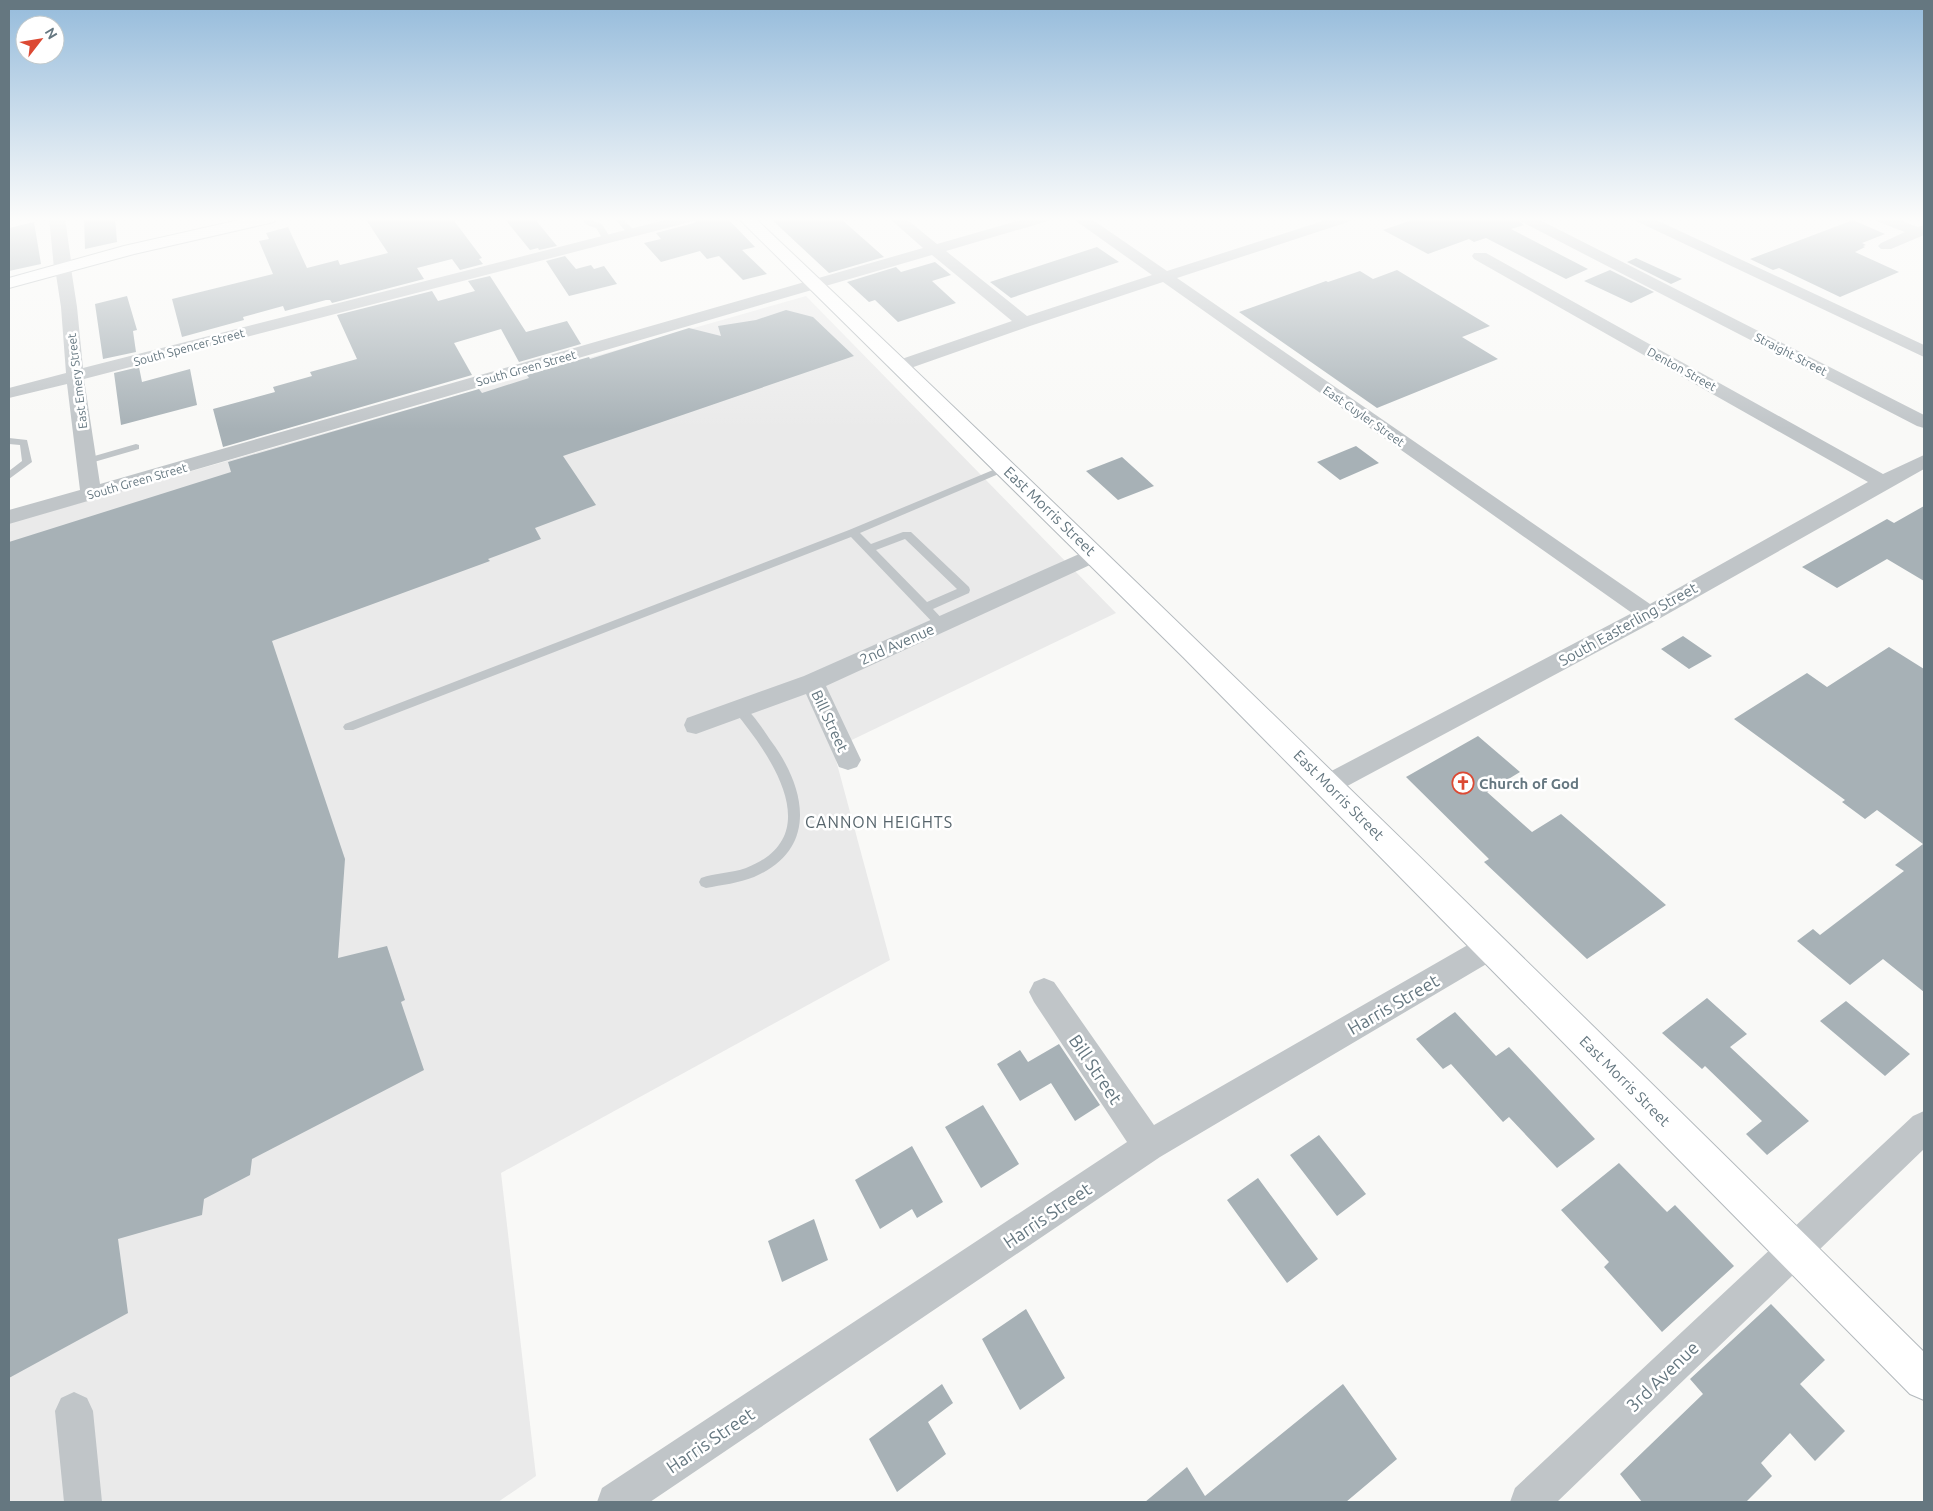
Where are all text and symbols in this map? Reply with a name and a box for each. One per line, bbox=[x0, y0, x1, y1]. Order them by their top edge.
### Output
north arrow bbox=[15, 15, 65, 65]
text: N bbox=[42, 25, 61, 42]
street label: South Spencer Street bbox=[132, 326, 246, 368]
street label: Straight Street bbox=[1753, 330, 1830, 378]
street label: East Emery Street bbox=[65, 332, 89, 429]
street label: Denton Street bbox=[1645, 345, 1719, 393]
street label: South Green Street bbox=[475, 347, 578, 388]
street label: East Cuyler Street bbox=[1321, 383, 1407, 449]
street label: South Green Street bbox=[86, 460, 189, 501]
street label: East Morris Street bbox=[1001, 463, 1099, 559]
street label: South Easterling Street bbox=[1556, 579, 1700, 669]
street label: 2nd Avenue bbox=[857, 620, 937, 668]
street label: Bill Street bbox=[808, 687, 852, 755]
street label: East Morris Street bbox=[1290, 746, 1388, 844]
church icon: Church of God bbox=[1451, 771, 1475, 795]
place label: Church of God bbox=[1479, 775, 1579, 792]
district label: CANNON HEIGHTS bbox=[805, 813, 953, 831]
street label: Harris Street bbox=[1344, 970, 1442, 1038]
street label: Bill Street bbox=[1065, 1030, 1127, 1108]
street label: East Morris Street bbox=[1576, 1032, 1674, 1130]
street label: Harris Street bbox=[999, 1178, 1095, 1252]
street label: 3rd Avenue bbox=[1622, 1337, 1702, 1415]
street label: Harris Street bbox=[662, 1403, 758, 1477]

